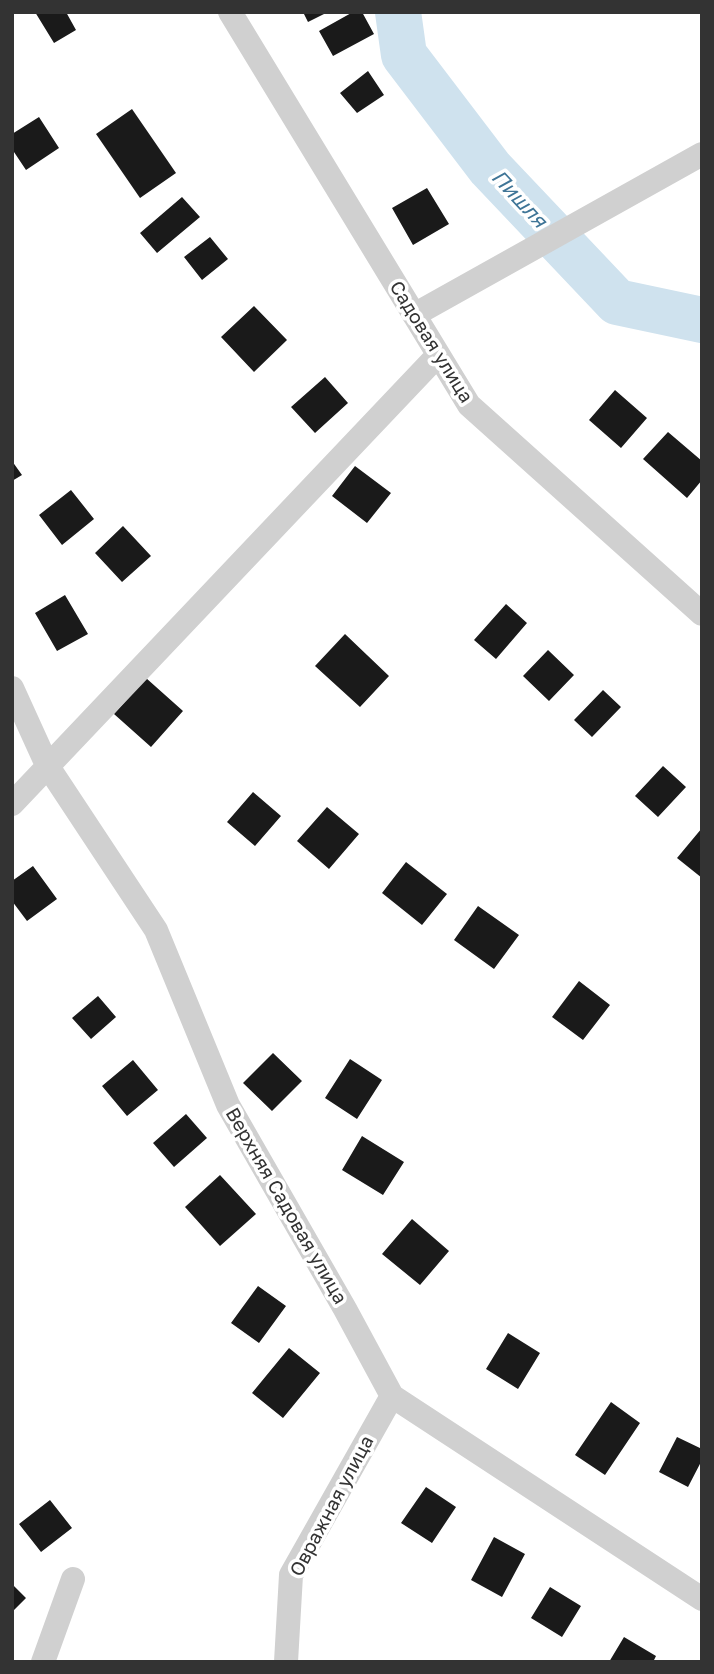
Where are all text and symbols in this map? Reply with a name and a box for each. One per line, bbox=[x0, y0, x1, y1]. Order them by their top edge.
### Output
water label: Пишля bbox=[486, 165, 552, 233]
street label: Садовая улица bbox=[384, 277, 478, 407]
street label: Верхняя Садовая улица bbox=[220, 1104, 352, 1308]
street label: Овражная улица bbox=[285, 1432, 379, 1580]

